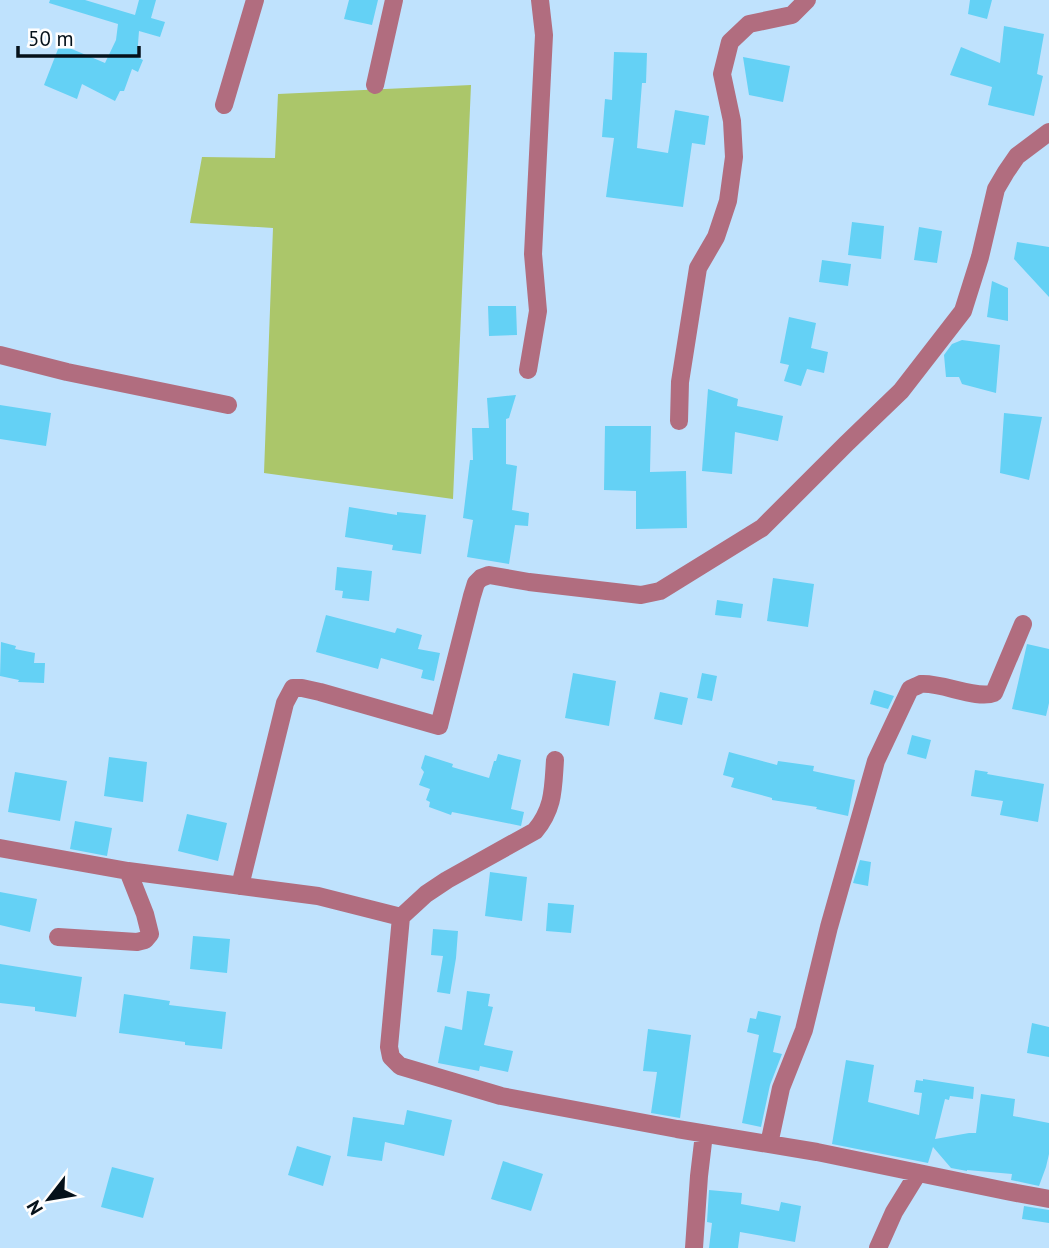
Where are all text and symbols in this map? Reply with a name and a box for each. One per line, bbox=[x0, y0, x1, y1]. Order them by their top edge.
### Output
scale bar bbox=[18, 14, 138, 58]
text: 50 m bbox=[28, 25, 74, 52]
north arrow bbox=[14, 1164, 84, 1234]
text: N bbox=[21, 1196, 48, 1219]

